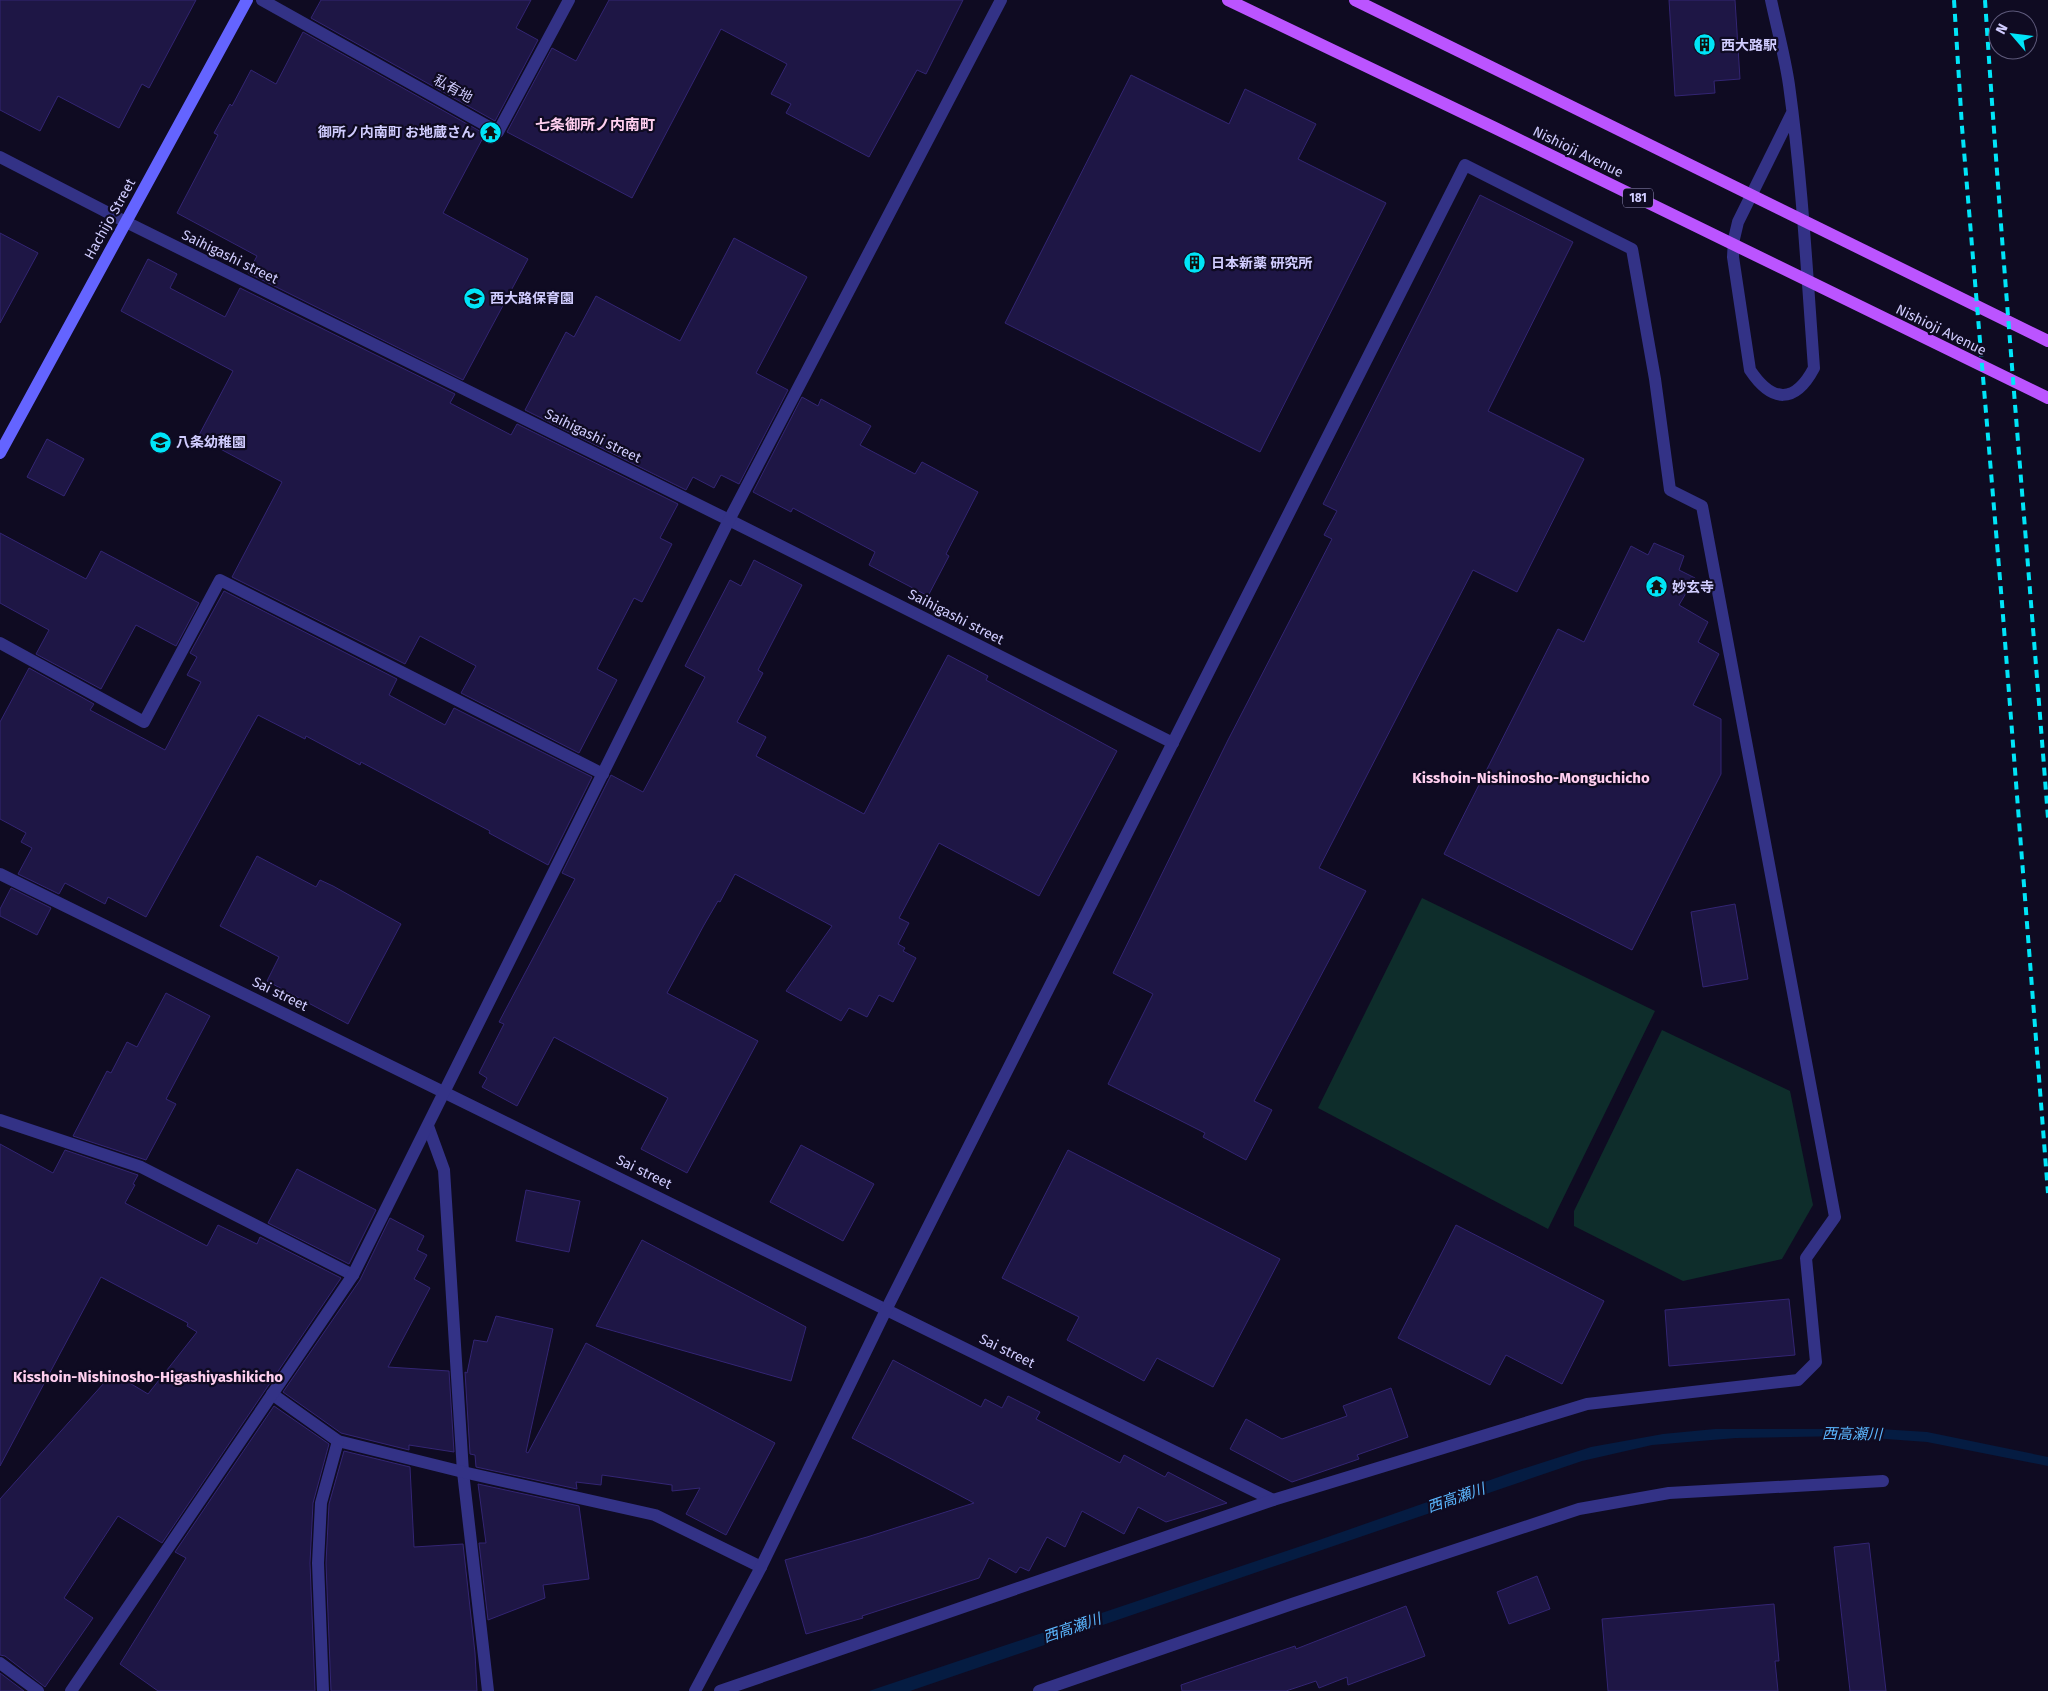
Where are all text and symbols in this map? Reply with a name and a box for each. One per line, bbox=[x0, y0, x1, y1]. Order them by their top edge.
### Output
north arrow bbox=[1988, 10, 2038, 60]
text: N bbox=[1992, 21, 2012, 37]
building icon: 西大路駅 bbox=[1693, 33, 1717, 57]
place label: 西大路駅 bbox=[1721, 37, 1777, 54]
street label: 私有地 bbox=[431, 71, 475, 107]
district label: 七条御所ノ内南町 bbox=[535, 116, 655, 134]
temple icon: 御所ノ内南町 お地蔵さん bbox=[479, 120, 503, 144]
street label: Nishioji Avenue bbox=[1530, 123, 1626, 181]
place label: 御所ノ内南町 お地蔵さん bbox=[318, 124, 475, 141]
street label: Hachijo Street bbox=[81, 175, 140, 262]
road number: 181 bbox=[1623, 188, 1653, 208]
street label: Saihigashi street bbox=[179, 226, 282, 288]
building icon: 日本新薬 研究所 bbox=[1183, 251, 1207, 275]
place label: 日本新薬 研究所 bbox=[1211, 255, 1312, 272]
school or university icon: 西大路保育園 bbox=[462, 286, 486, 310]
place label: 西大路保育園 bbox=[490, 290, 574, 307]
street label: Nishioji Avenue bbox=[1893, 301, 1989, 359]
street label: Saihigashi street bbox=[542, 405, 645, 467]
school or university icon: 八条幼稚園 bbox=[148, 430, 172, 454]
place label: 八条幼稚園 bbox=[176, 434, 246, 451]
temple icon: 妙玄寺 bbox=[1644, 575, 1668, 599]
place label: 妙玄寺 bbox=[1672, 579, 1714, 596]
street label: Saihigashi street bbox=[905, 586, 1008, 649]
district label: Kisshoin-Nishinosho-Monguchicho bbox=[1412, 769, 1650, 787]
street label: Sai street bbox=[249, 973, 311, 1015]
street label: Sai street bbox=[613, 1151, 675, 1193]
street label: Sai street bbox=[976, 1330, 1038, 1372]
district label: Kisshoin-Nishinosho-Higashiyashikicho bbox=[13, 1368, 283, 1386]
water label: 西高瀬川 bbox=[1822, 1424, 1884, 1444]
water label: 西高瀬川 bbox=[1425, 1479, 1489, 1516]
water label: 西高瀬川 bbox=[1041, 1609, 1105, 1646]

